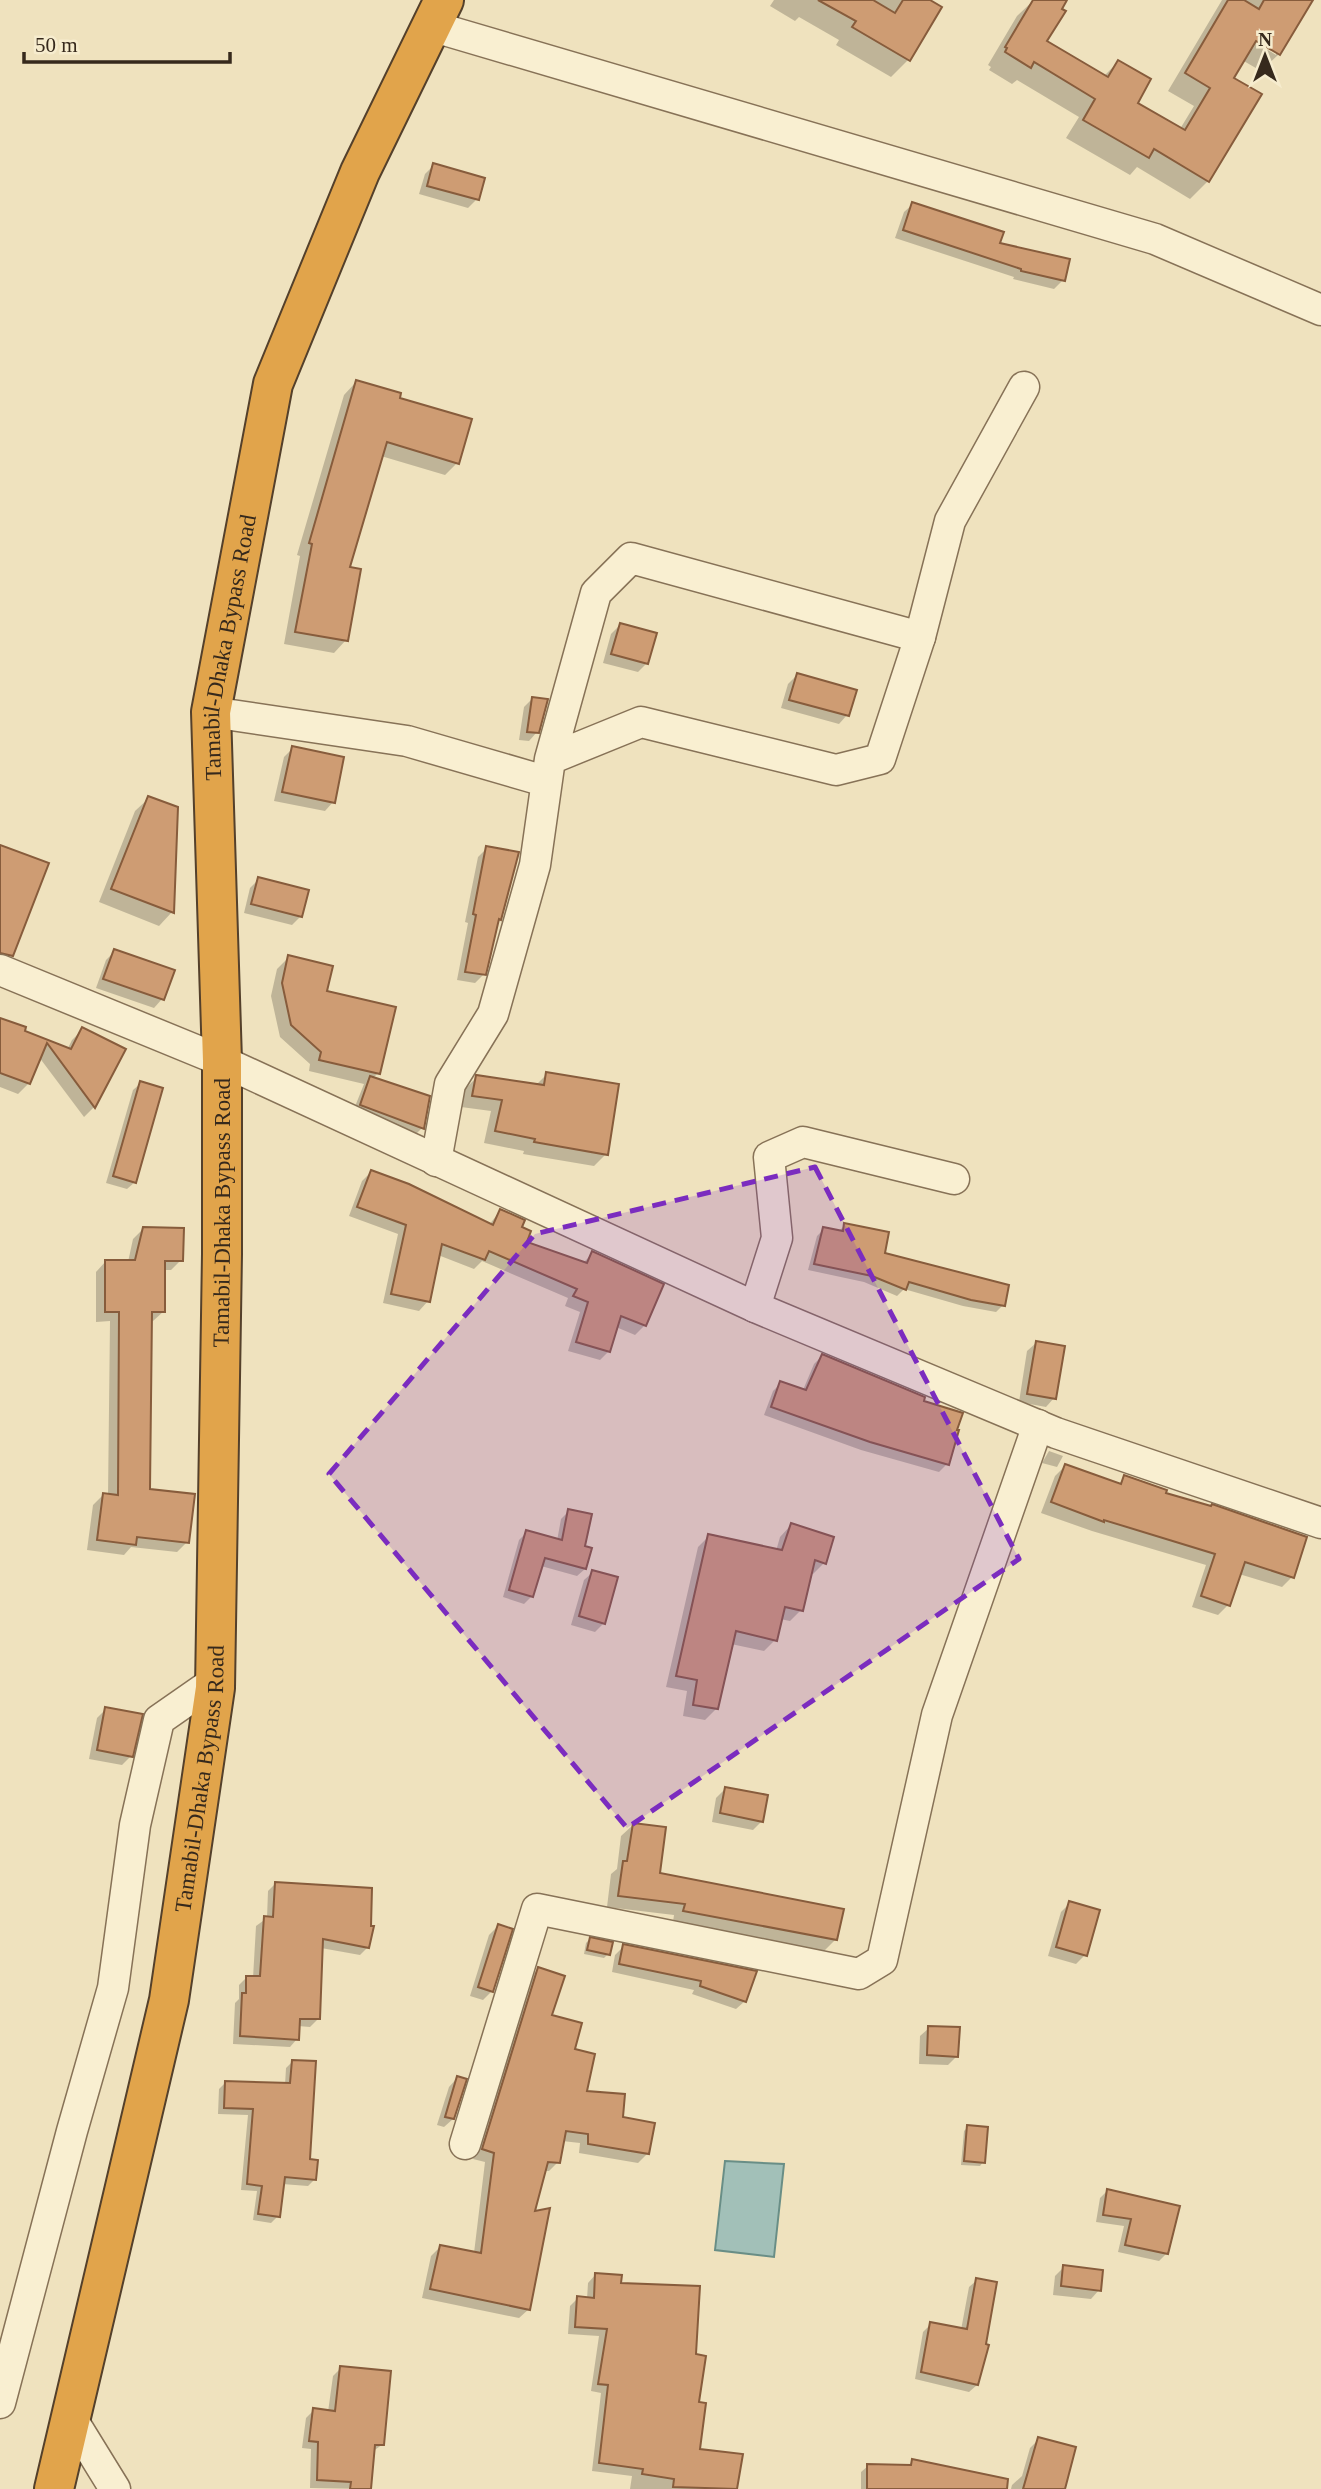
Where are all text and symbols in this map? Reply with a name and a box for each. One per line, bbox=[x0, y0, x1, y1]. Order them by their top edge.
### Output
scale bar bbox=[24, 21, 231, 65]
north arrow bbox=[1230, 21, 1300, 91]
text: N bbox=[1258, 29, 1272, 50]
text: 50 m bbox=[35, 33, 78, 57]
street label: Tamabil-Dhaka Bypass Road bbox=[199, 512, 261, 781]
street label: Tamabil-Dhaka Bypass Road bbox=[208, 1078, 235, 1348]
street label: Tamabil-Dhaka Bypass Road bbox=[170, 1644, 229, 1914]

